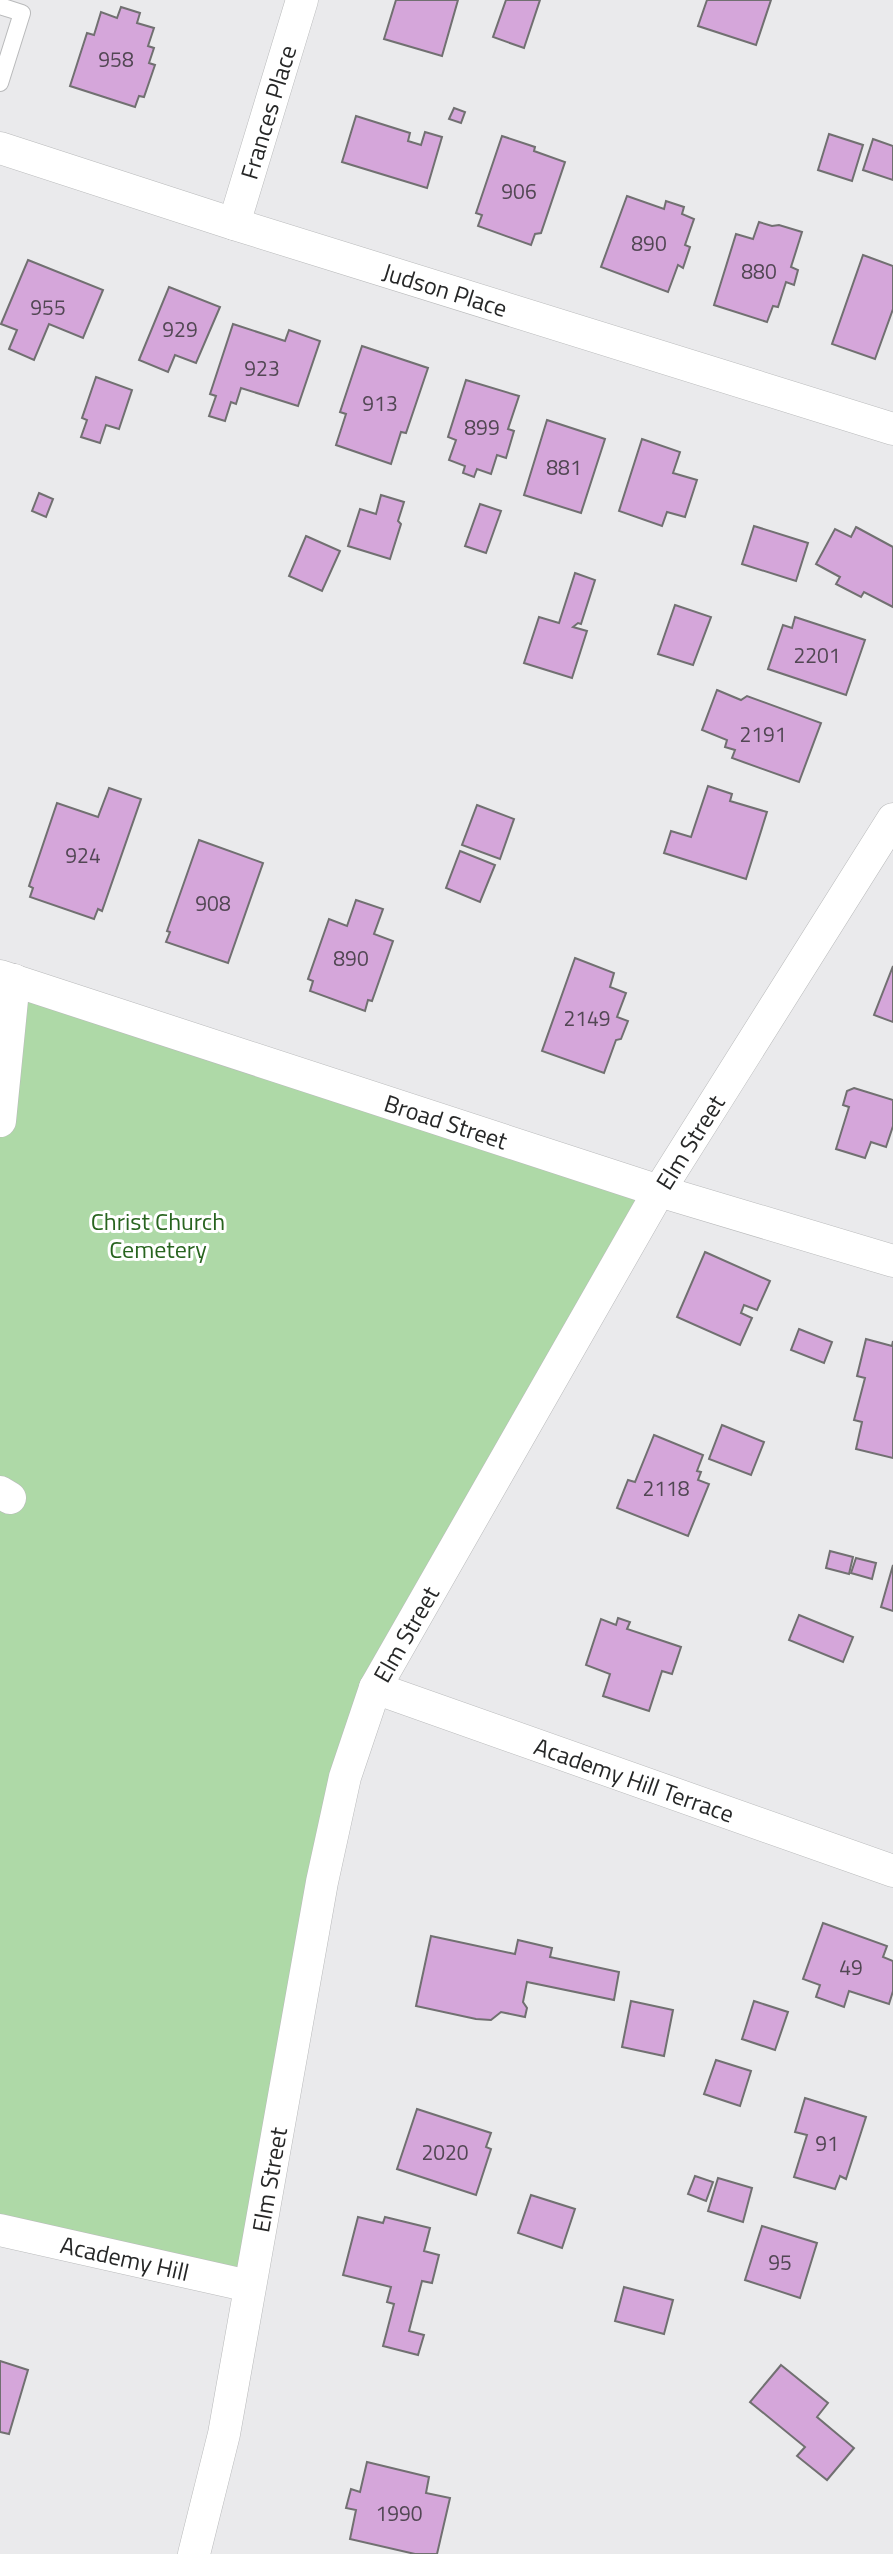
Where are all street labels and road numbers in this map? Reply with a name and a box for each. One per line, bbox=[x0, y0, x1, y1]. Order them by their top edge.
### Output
street label: Frances Place bbox=[231, 41, 305, 184]
street label: Judson Place bbox=[378, 253, 512, 326]
street label: Broad Street bbox=[380, 1085, 513, 1159]
street label: Elm Street bbox=[646, 1087, 734, 1197]
street label: Elm Street bbox=[364, 1578, 448, 1689]
street label: Academy Hill Terrace bbox=[529, 1728, 739, 1832]
street label: Elm Street bbox=[242, 2124, 296, 2235]
street label: Academy Hill bbox=[57, 2226, 193, 2290]

